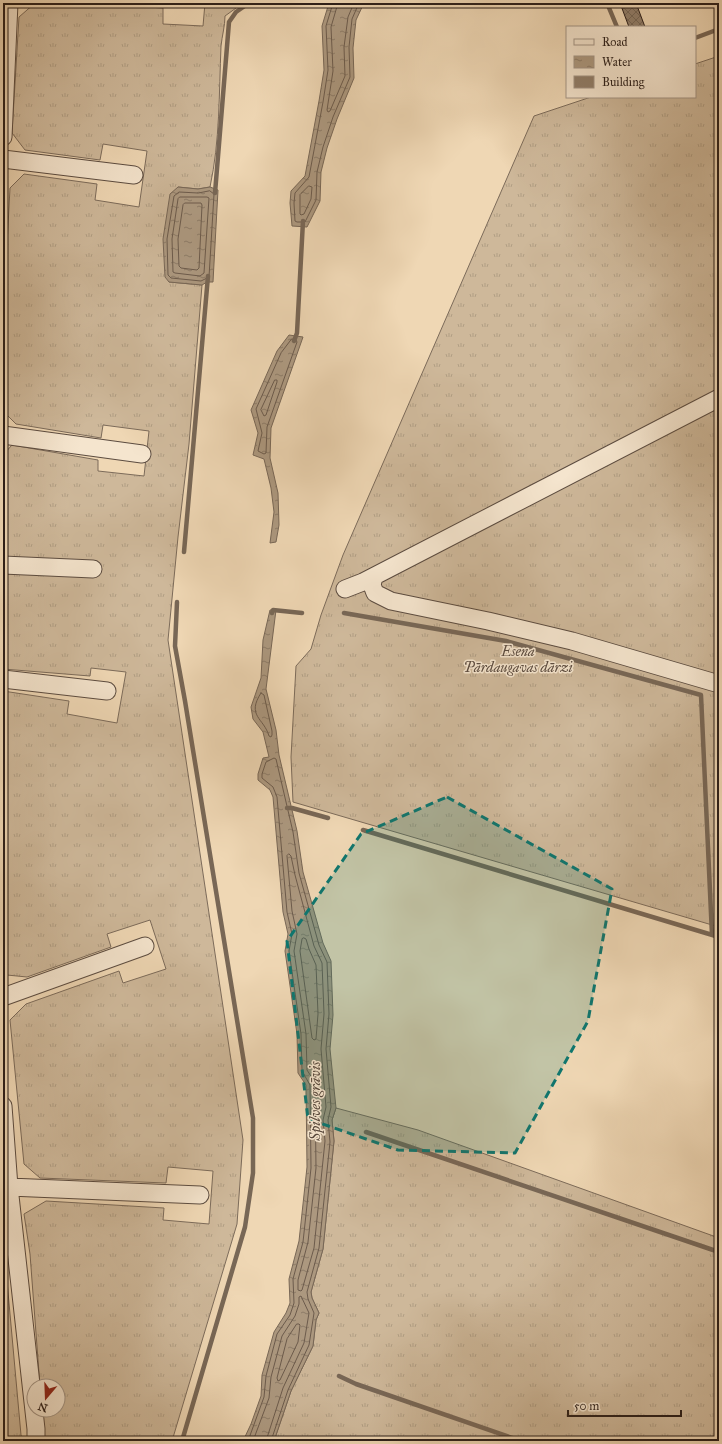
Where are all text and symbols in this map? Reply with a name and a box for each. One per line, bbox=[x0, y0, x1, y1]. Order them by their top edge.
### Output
legend bbox=[566, 26, 696, 98]
text: Road bbox=[602, 35, 628, 49]
text: Water bbox=[602, 55, 632, 69]
text: Building bbox=[602, 75, 645, 90]
park label: Esena Pārdaugavas dārzi bbox=[463, 643, 573, 676]
water label: Spilves grāvis bbox=[306, 1061, 325, 1142]
north arrow bbox=[26, 1378, 66, 1418]
scale bar bbox=[568, 1392, 681, 1418]
text: N bbox=[36, 1399, 49, 1415]
text: 50 m bbox=[574, 1399, 599, 1413]

